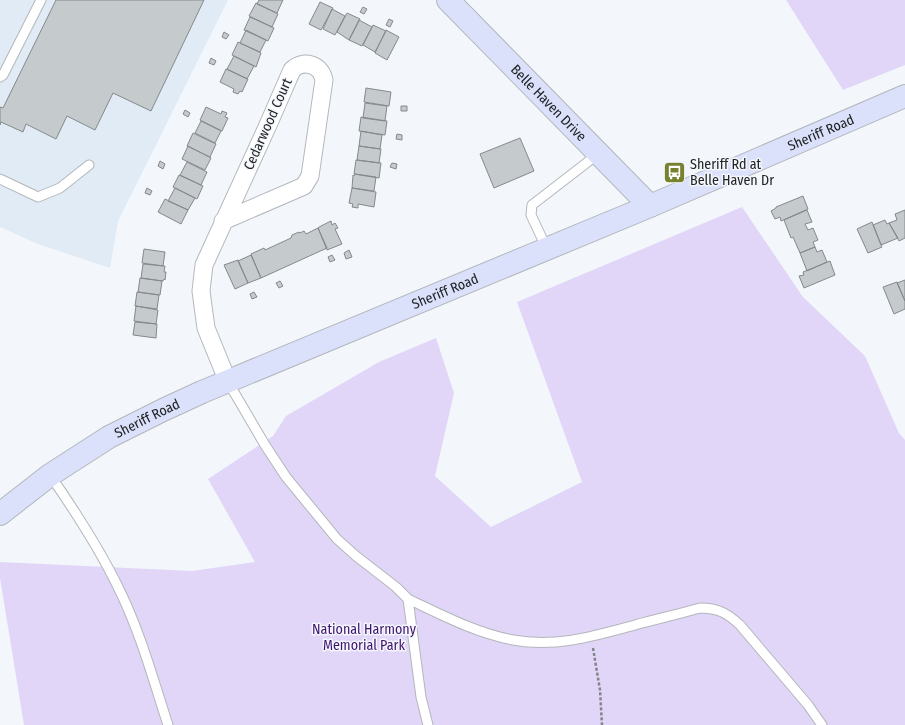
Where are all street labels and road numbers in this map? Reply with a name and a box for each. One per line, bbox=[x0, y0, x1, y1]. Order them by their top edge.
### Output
street label: Belle Haven Drive bbox=[507, 61, 590, 145]
street label: Cedarwood Court bbox=[240, 75, 296, 173]
street label: Sheriff Road bbox=[785, 111, 857, 154]
street label: Sheriff Road bbox=[409, 270, 481, 313]
street label: Sheriff Road bbox=[112, 395, 182, 441]

